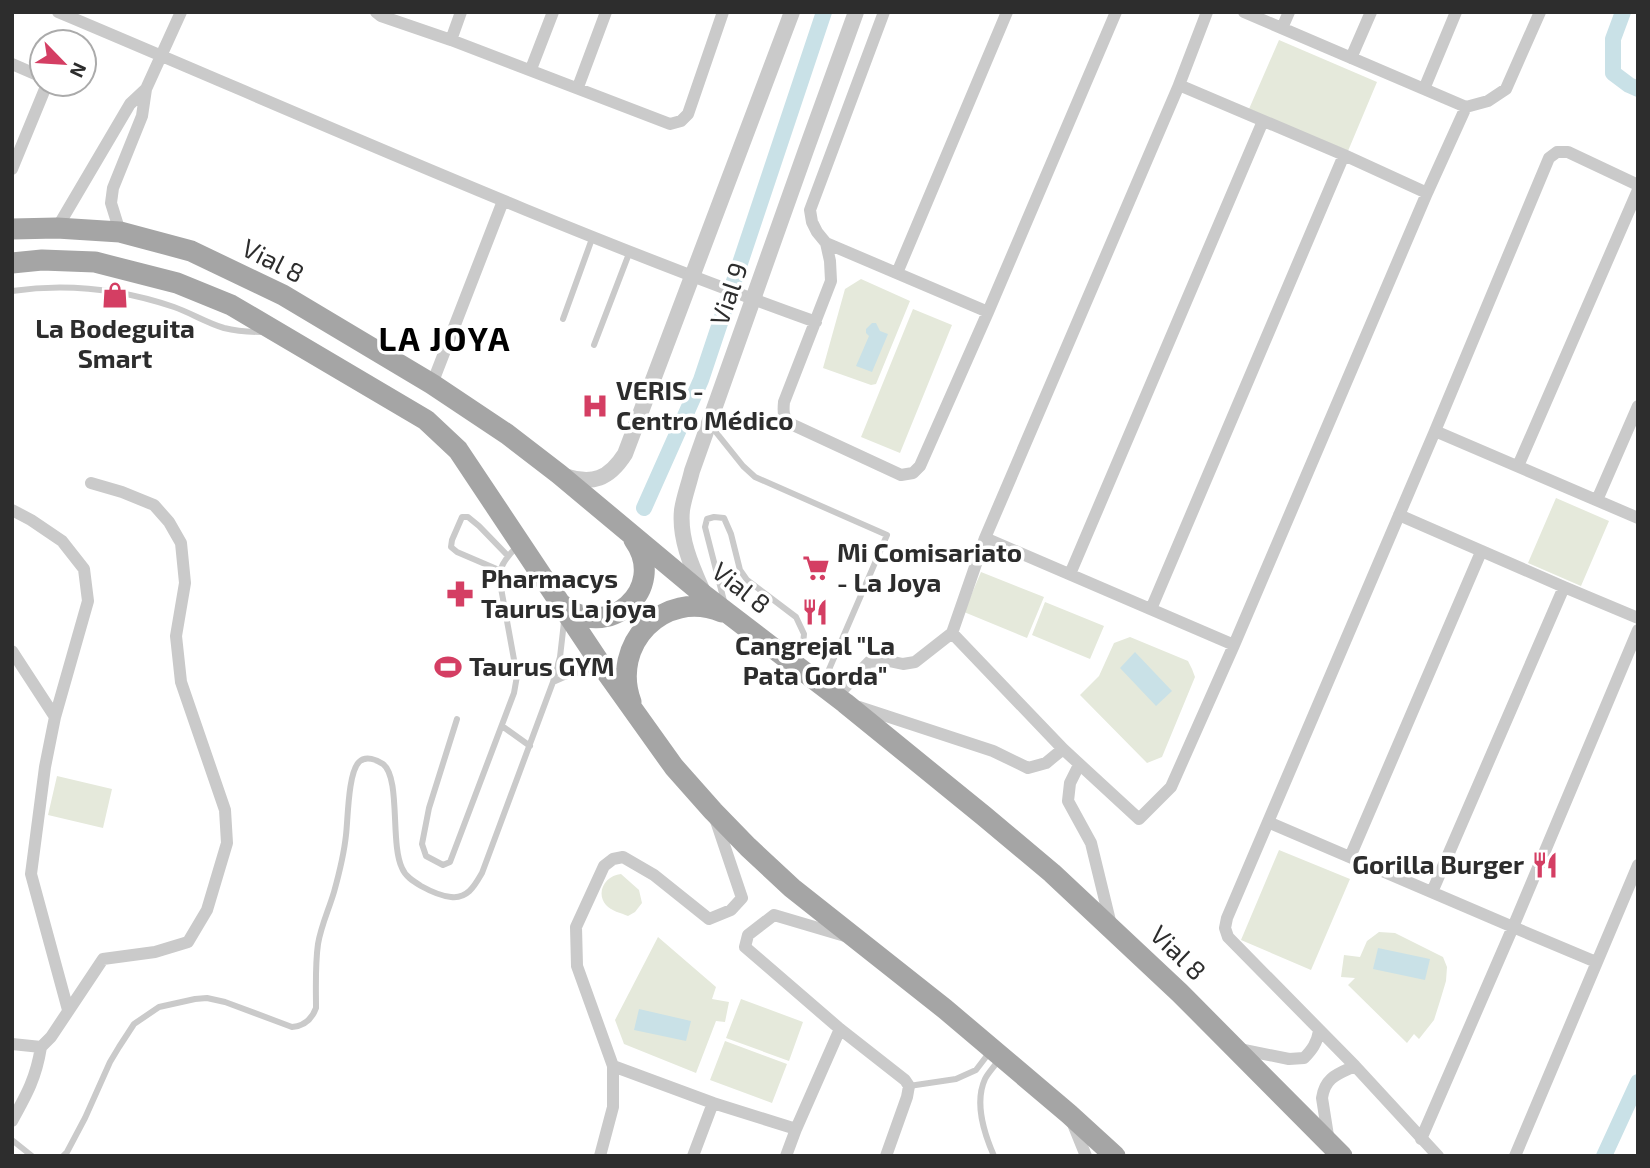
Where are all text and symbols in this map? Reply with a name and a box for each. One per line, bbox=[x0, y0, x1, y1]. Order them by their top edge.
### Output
north arrow bbox=[28, 28, 98, 98]
text: N bbox=[66, 59, 92, 81]
street label: Vial 8 bbox=[238, 231, 310, 288]
street label: Vial 9 bbox=[702, 258, 753, 329]
shop icon: La Bodeguita Smart bbox=[100, 280, 130, 310]
place label: La Bodeguita Smart bbox=[35, 312, 195, 373]
district label: LA JOYA bbox=[378, 318, 512, 358]
place label: VERIS - Centro Médico bbox=[616, 374, 794, 435]
hospital icon: VERIS - Centro Médico bbox=[580, 391, 610, 421]
place label: Mi Comisariato - La Joya bbox=[837, 536, 1022, 598]
supermarket icon: Mi Comisariato - La Joya bbox=[801, 553, 831, 583]
street label: Vial 8 bbox=[707, 555, 777, 619]
place label: Pharmacys Taurus La joya bbox=[481, 562, 657, 624]
pharmacy icon: Pharmacys Taurus La joya bbox=[445, 579, 475, 609]
restaurant icon: Cangrejal "La Pata Gorda" bbox=[800, 597, 830, 627]
place label: Cangrejal "La Pata Gorda" bbox=[735, 629, 895, 690]
place label: Taurus GYM bbox=[469, 650, 615, 681]
sports icon: Taurus GYM bbox=[433, 652, 463, 682]
place label: Gorilla Burger bbox=[1352, 848, 1524, 879]
restaurant icon: Gorilla Burger bbox=[1530, 850, 1560, 880]
street label: Vial 8 bbox=[1145, 918, 1213, 986]

